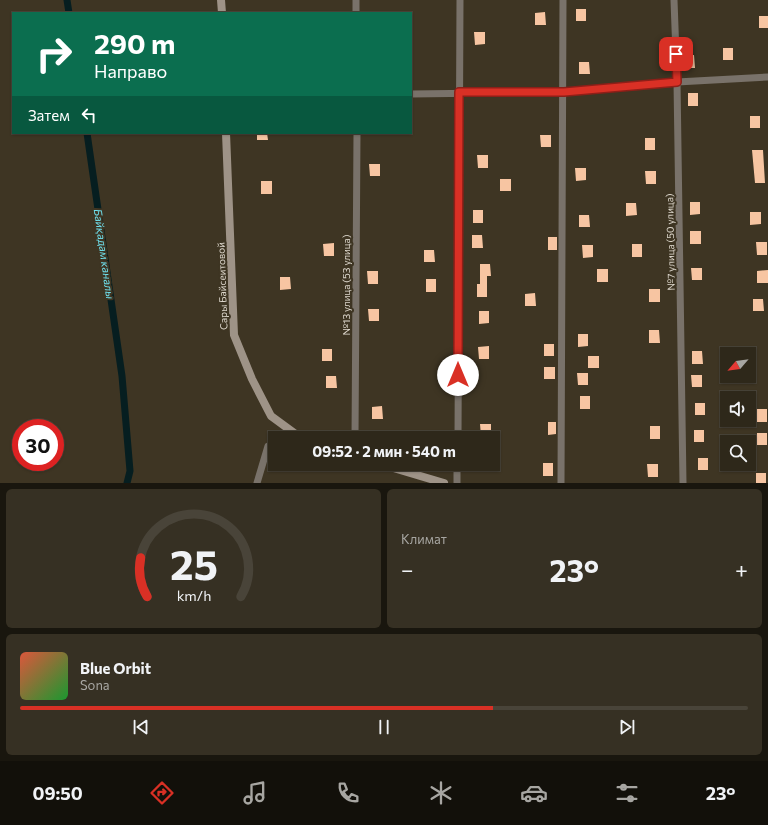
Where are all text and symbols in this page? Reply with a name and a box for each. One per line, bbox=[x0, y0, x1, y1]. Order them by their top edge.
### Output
text: 290 m bbox=[94, 26, 175, 60]
icon: right bbox=[28, 28, 80, 80]
pin bbox=[659, 37, 693, 71]
icon: arrive bbox=[665, 43, 687, 65]
text: Направо bbox=[94, 60, 167, 82]
icon: left bbox=[78, 104, 100, 126]
text: Затем bbox=[28, 106, 70, 124]
street label: №7 улица (50 улица) bbox=[663, 193, 677, 291]
water label: Байқадам каналы bbox=[92, 208, 117, 300]
street label: №13 улица (53 улица) bbox=[340, 234, 352, 336]
street label: Сары Байсеитовой bbox=[214, 242, 230, 330]
north arrow bbox=[720, 347, 756, 383]
map controls bbox=[720, 347, 756, 471]
position arrow bbox=[437, 354, 479, 396]
button: sound bbox=[720, 391, 756, 427]
speed limit sign: 30 bbox=[12, 419, 64, 471]
button: search bbox=[720, 435, 756, 471]
text: 09:52 · 2 мин · 540 m bbox=[312, 442, 456, 460]
text: Климат bbox=[401, 531, 447, 547]
text: 25 bbox=[170, 537, 217, 588]
text: 23° bbox=[550, 551, 599, 588]
text: − bbox=[401, 556, 414, 583]
text: + bbox=[735, 556, 748, 583]
text: km/h bbox=[176, 585, 211, 603]
text: Blue Orbit bbox=[80, 659, 151, 677]
text: Sona bbox=[80, 677, 110, 693]
icon: previous bbox=[130, 716, 152, 738]
icon: pause bbox=[373, 716, 395, 738]
icon: next bbox=[616, 716, 638, 738]
icon: directions bbox=[148, 779, 176, 807]
icon: music bbox=[241, 779, 269, 807]
icon: phone bbox=[334, 779, 362, 807]
icon: climate bbox=[427, 779, 455, 807]
icon: car bbox=[520, 779, 548, 807]
icon: filters bbox=[613, 779, 641, 807]
text: 09:50 bbox=[32, 782, 83, 804]
text: 23° bbox=[706, 782, 735, 804]

